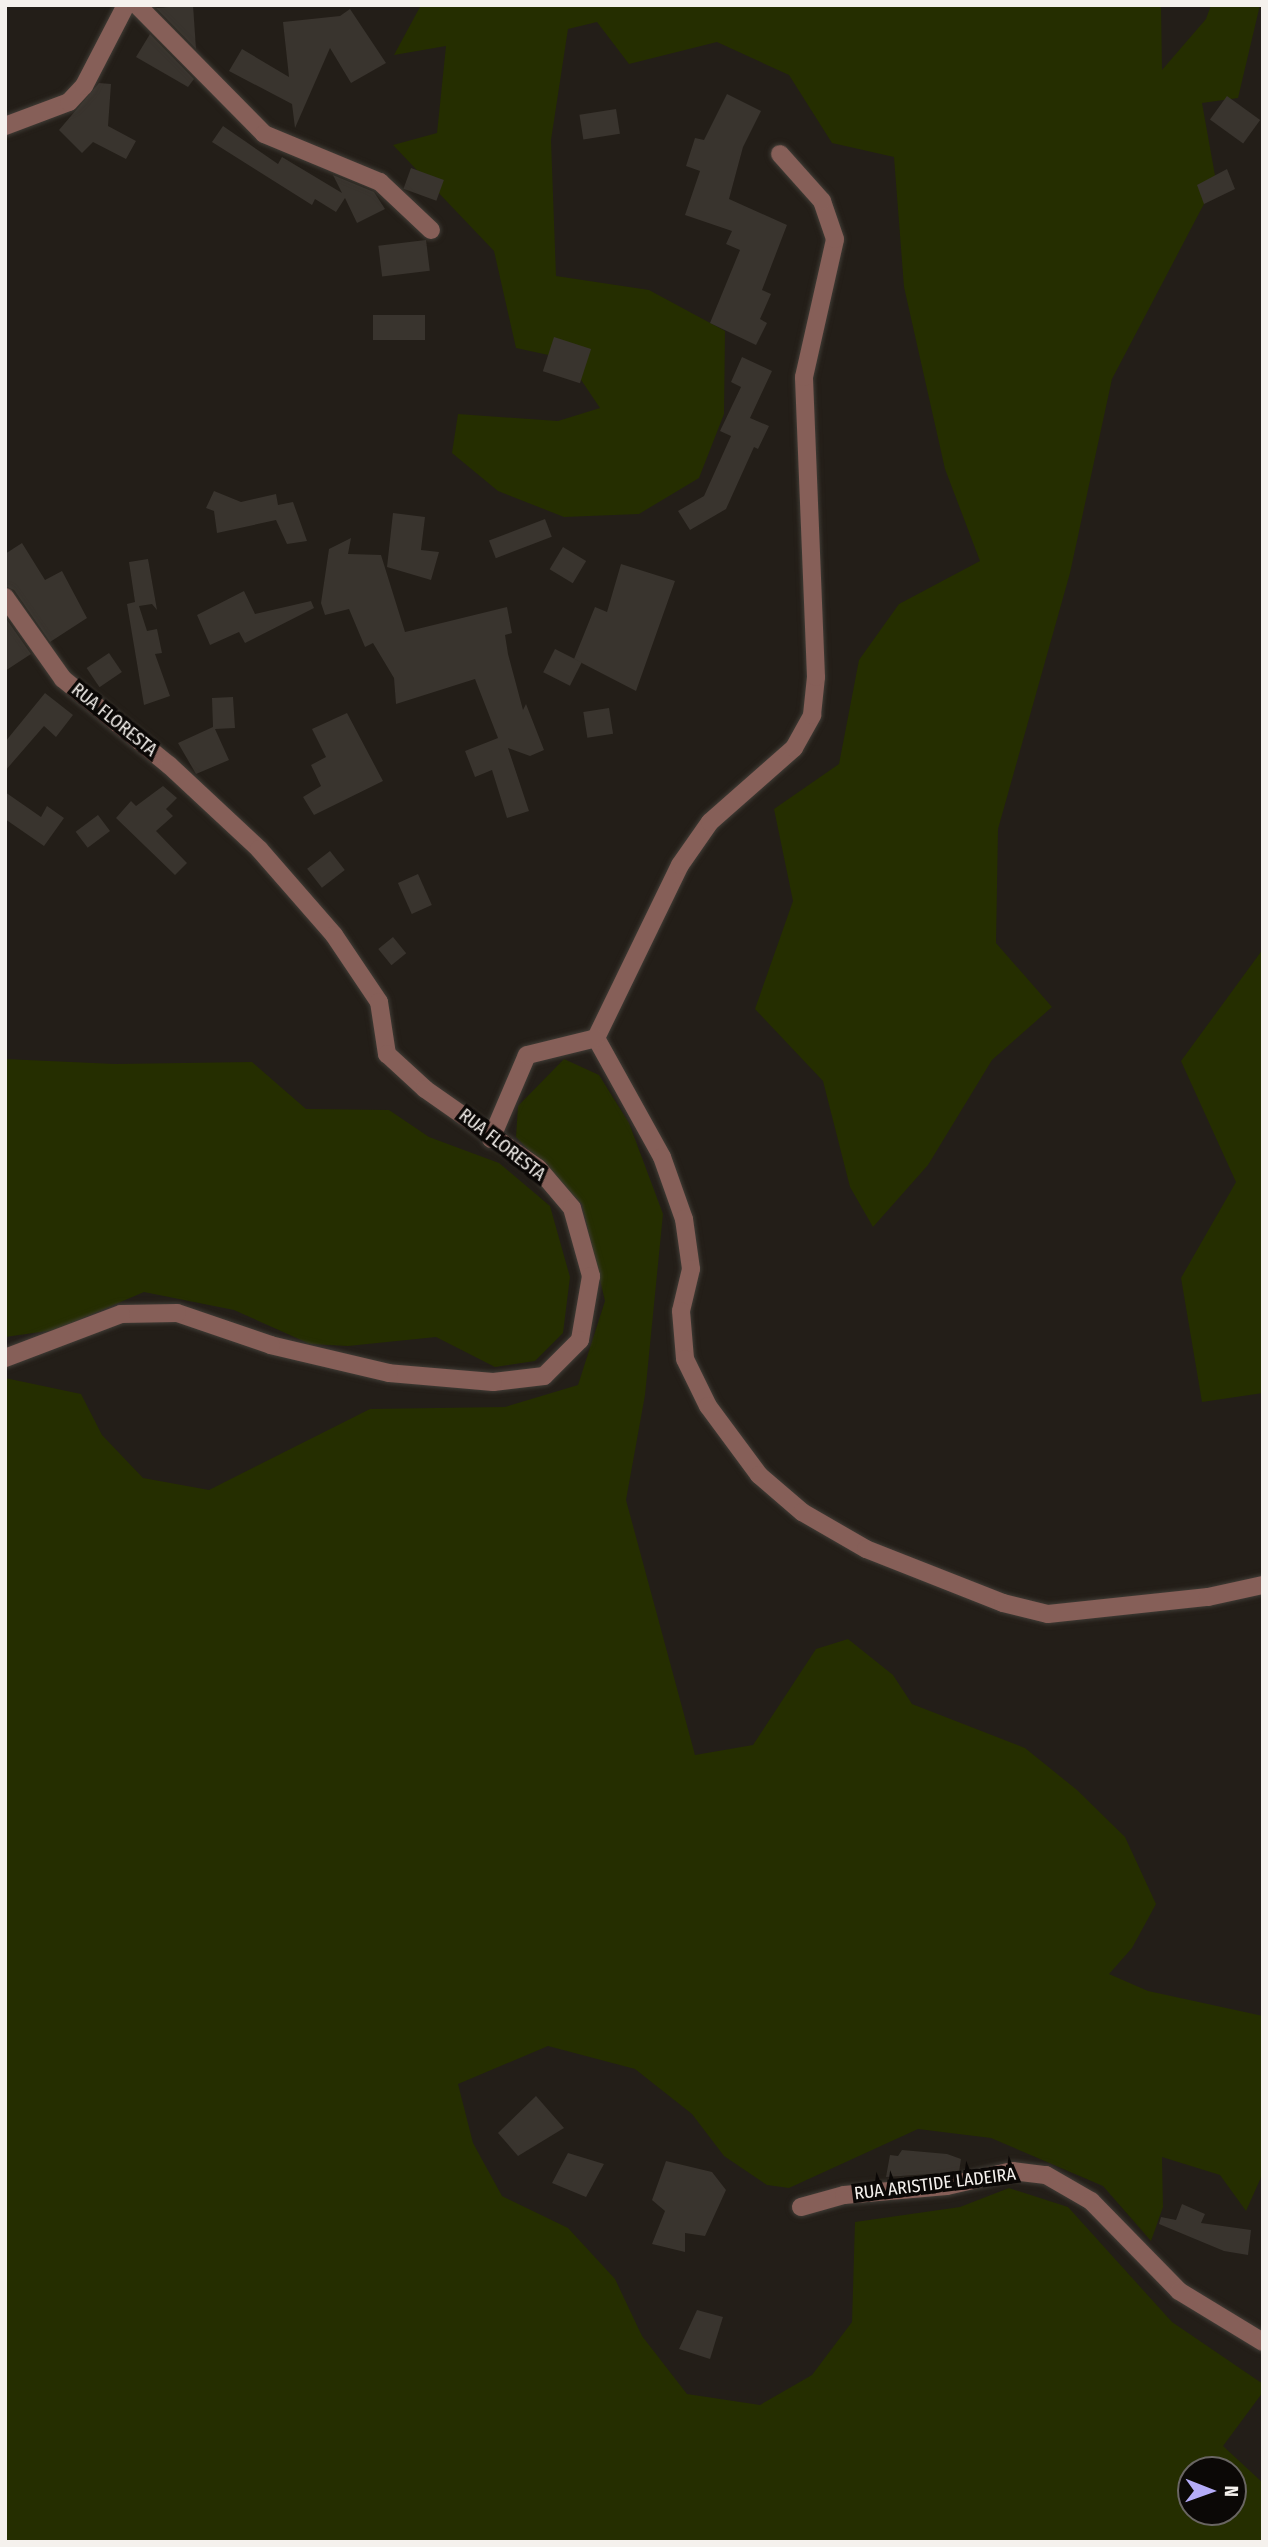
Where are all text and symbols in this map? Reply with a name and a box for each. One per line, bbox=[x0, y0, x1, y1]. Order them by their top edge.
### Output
street label: RUA FLORESTA bbox=[67, 679, 161, 761]
street label: RUA FLORESTA bbox=[455, 1105, 549, 1185]
street label: RUA ARISTIDE LADEIRA bbox=[853, 2163, 1017, 2205]
north arrow bbox=[1177, 2456, 1247, 2526]
text: N bbox=[1220, 2485, 1243, 2497]

